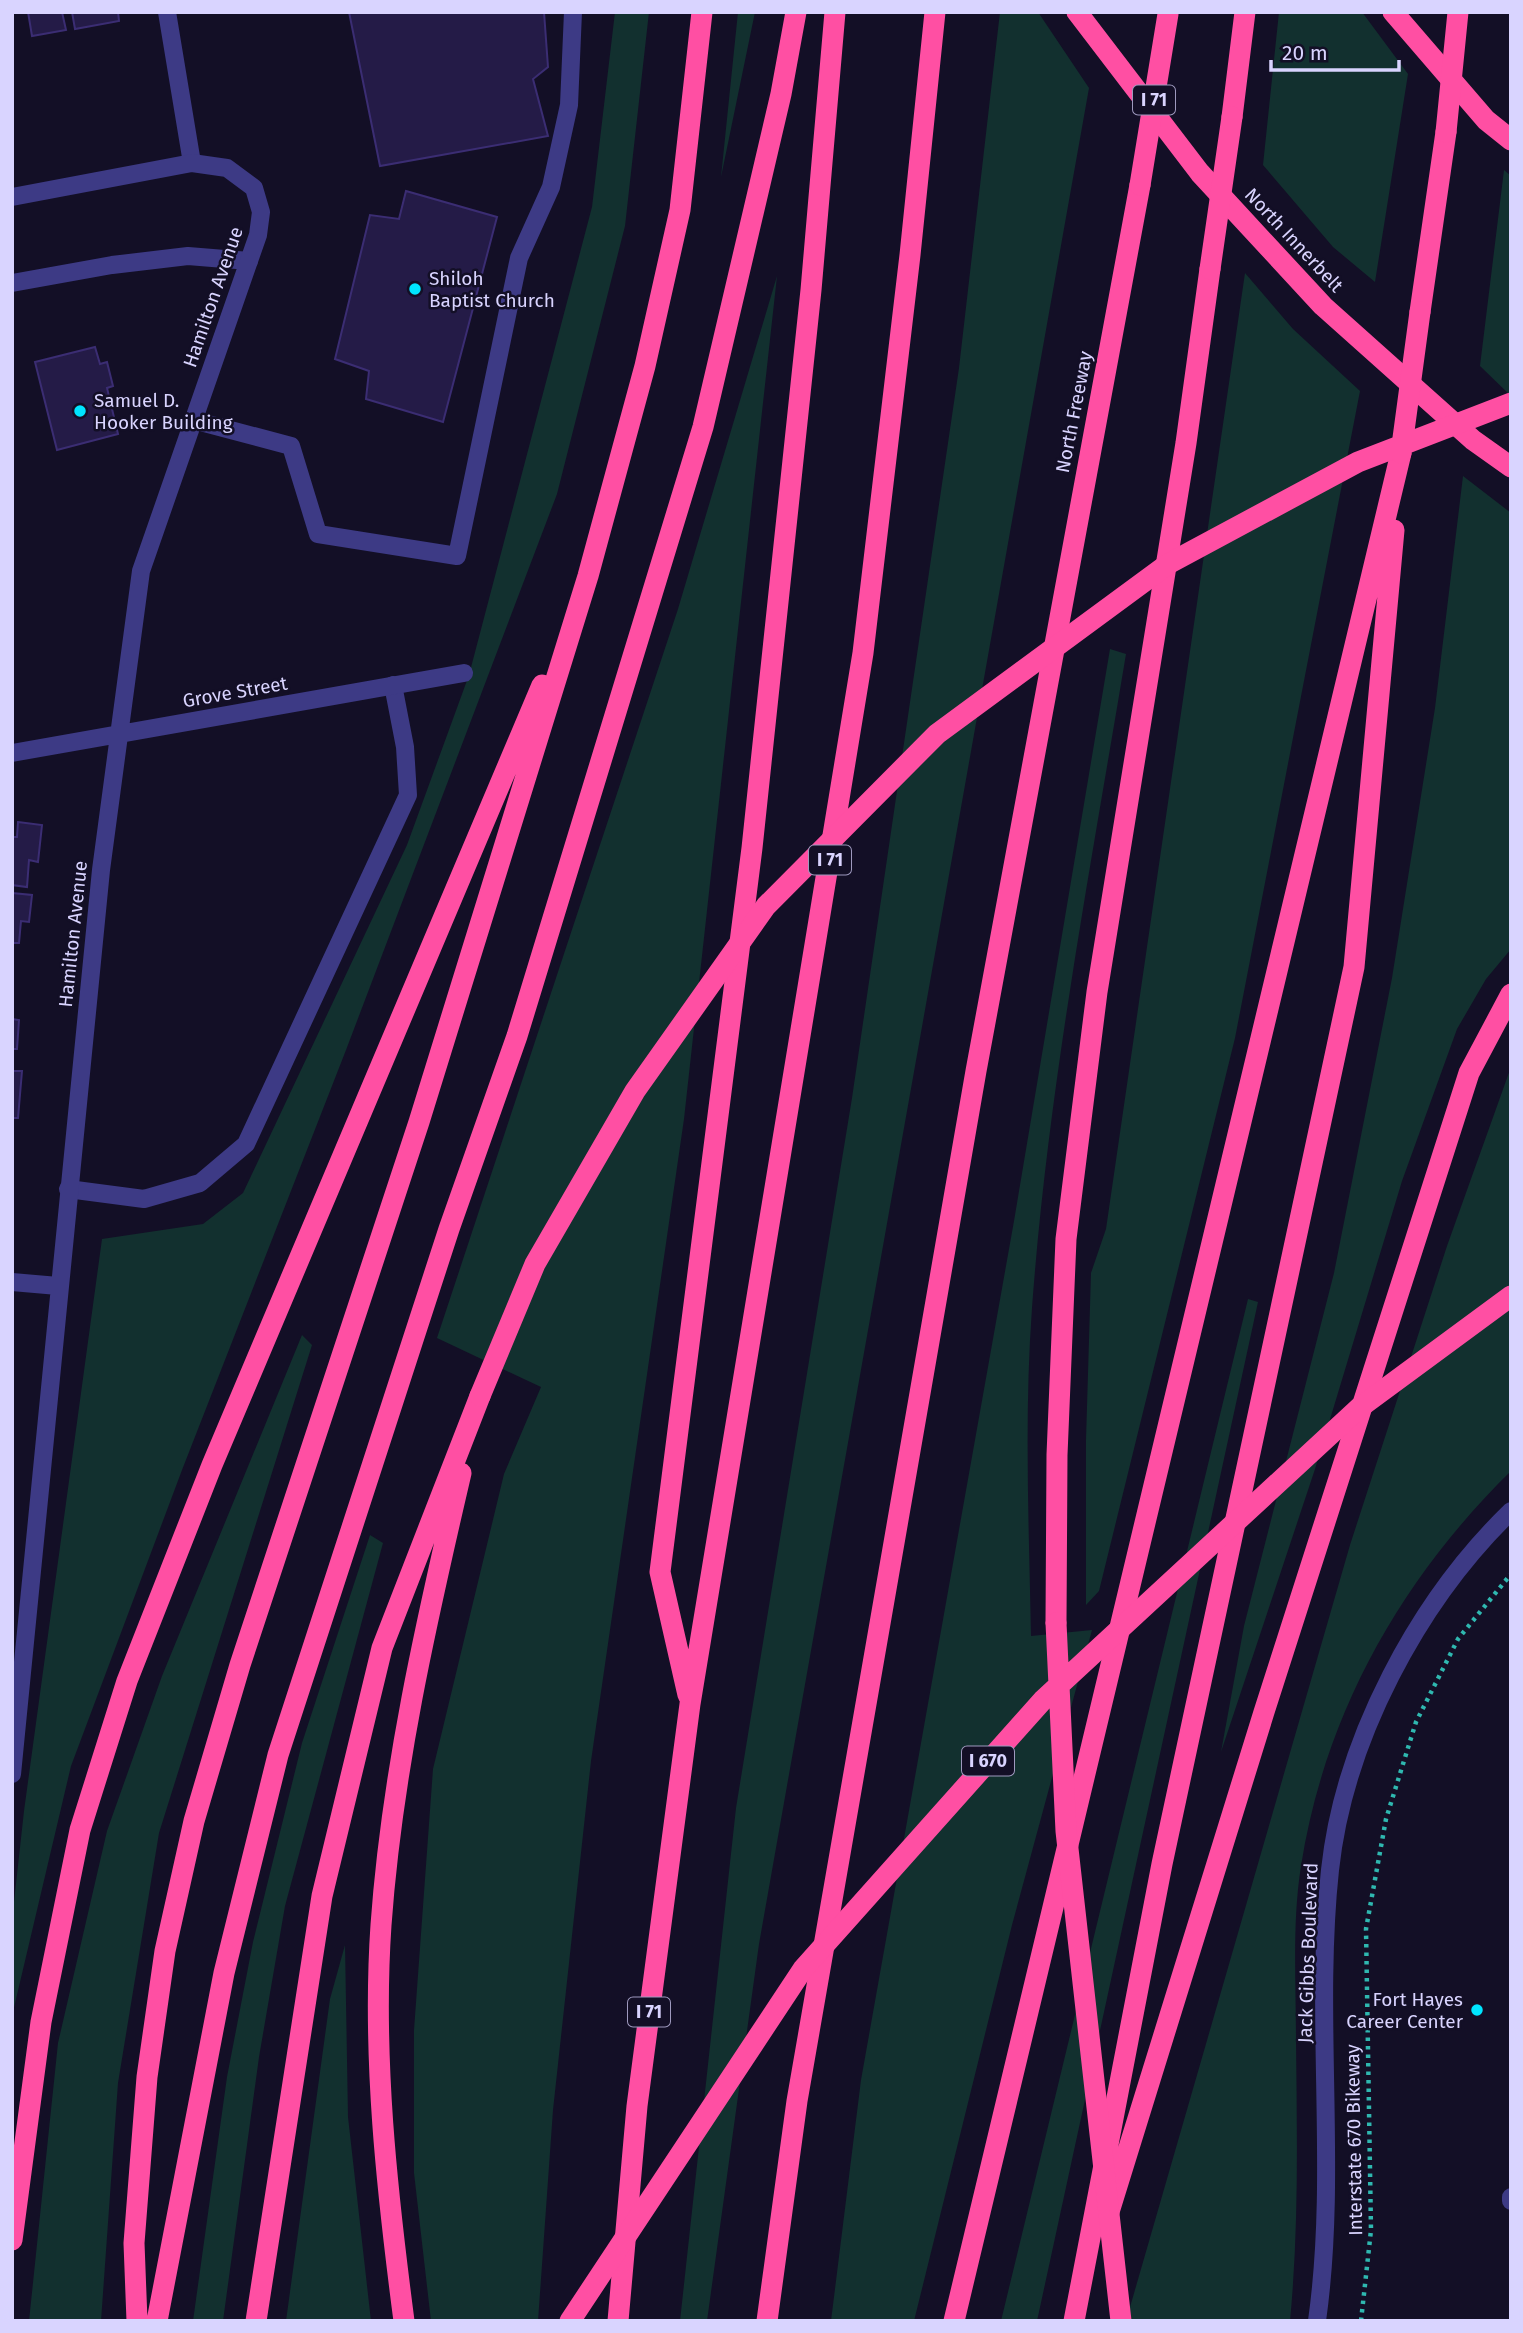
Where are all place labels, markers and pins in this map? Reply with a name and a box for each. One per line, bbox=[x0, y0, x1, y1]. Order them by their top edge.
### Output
place label: Shiloh Baptist Church bbox=[429, 267, 555, 312]
marker: Shiloh Baptist Church bbox=[407, 281, 423, 297]
place label: Samuel D. Hooker Building bbox=[94, 389, 233, 434]
marker: Samuel D. Hooker Building bbox=[72, 403, 88, 419]
place label: Fort Hayes Career Center bbox=[1346, 1988, 1464, 2033]
marker: Fort Hayes Career Center bbox=[1469, 2002, 1485, 2018]

